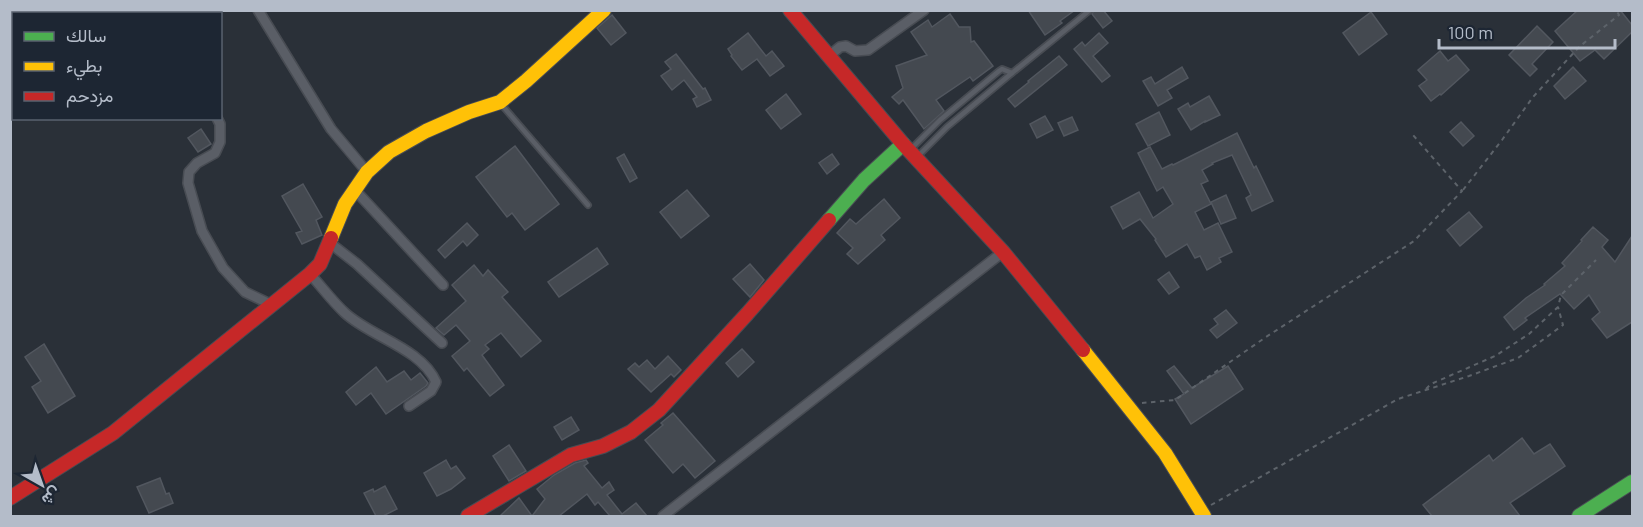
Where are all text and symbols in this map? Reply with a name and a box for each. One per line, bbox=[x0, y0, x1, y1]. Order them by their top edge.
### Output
legend bbox=[12, 12, 222, 120]
scale bar bbox=[1439, 12, 1614, 50]
text: 100 m bbox=[1448, 21, 1493, 43]
text: سالك bbox=[66, 24, 106, 46]
text: بطيء bbox=[66, 54, 102, 81]
text: مزدحم bbox=[66, 84, 113, 108]
north arrow bbox=[12, 455, 72, 515]
text: ش bbox=[38, 483, 65, 510]

